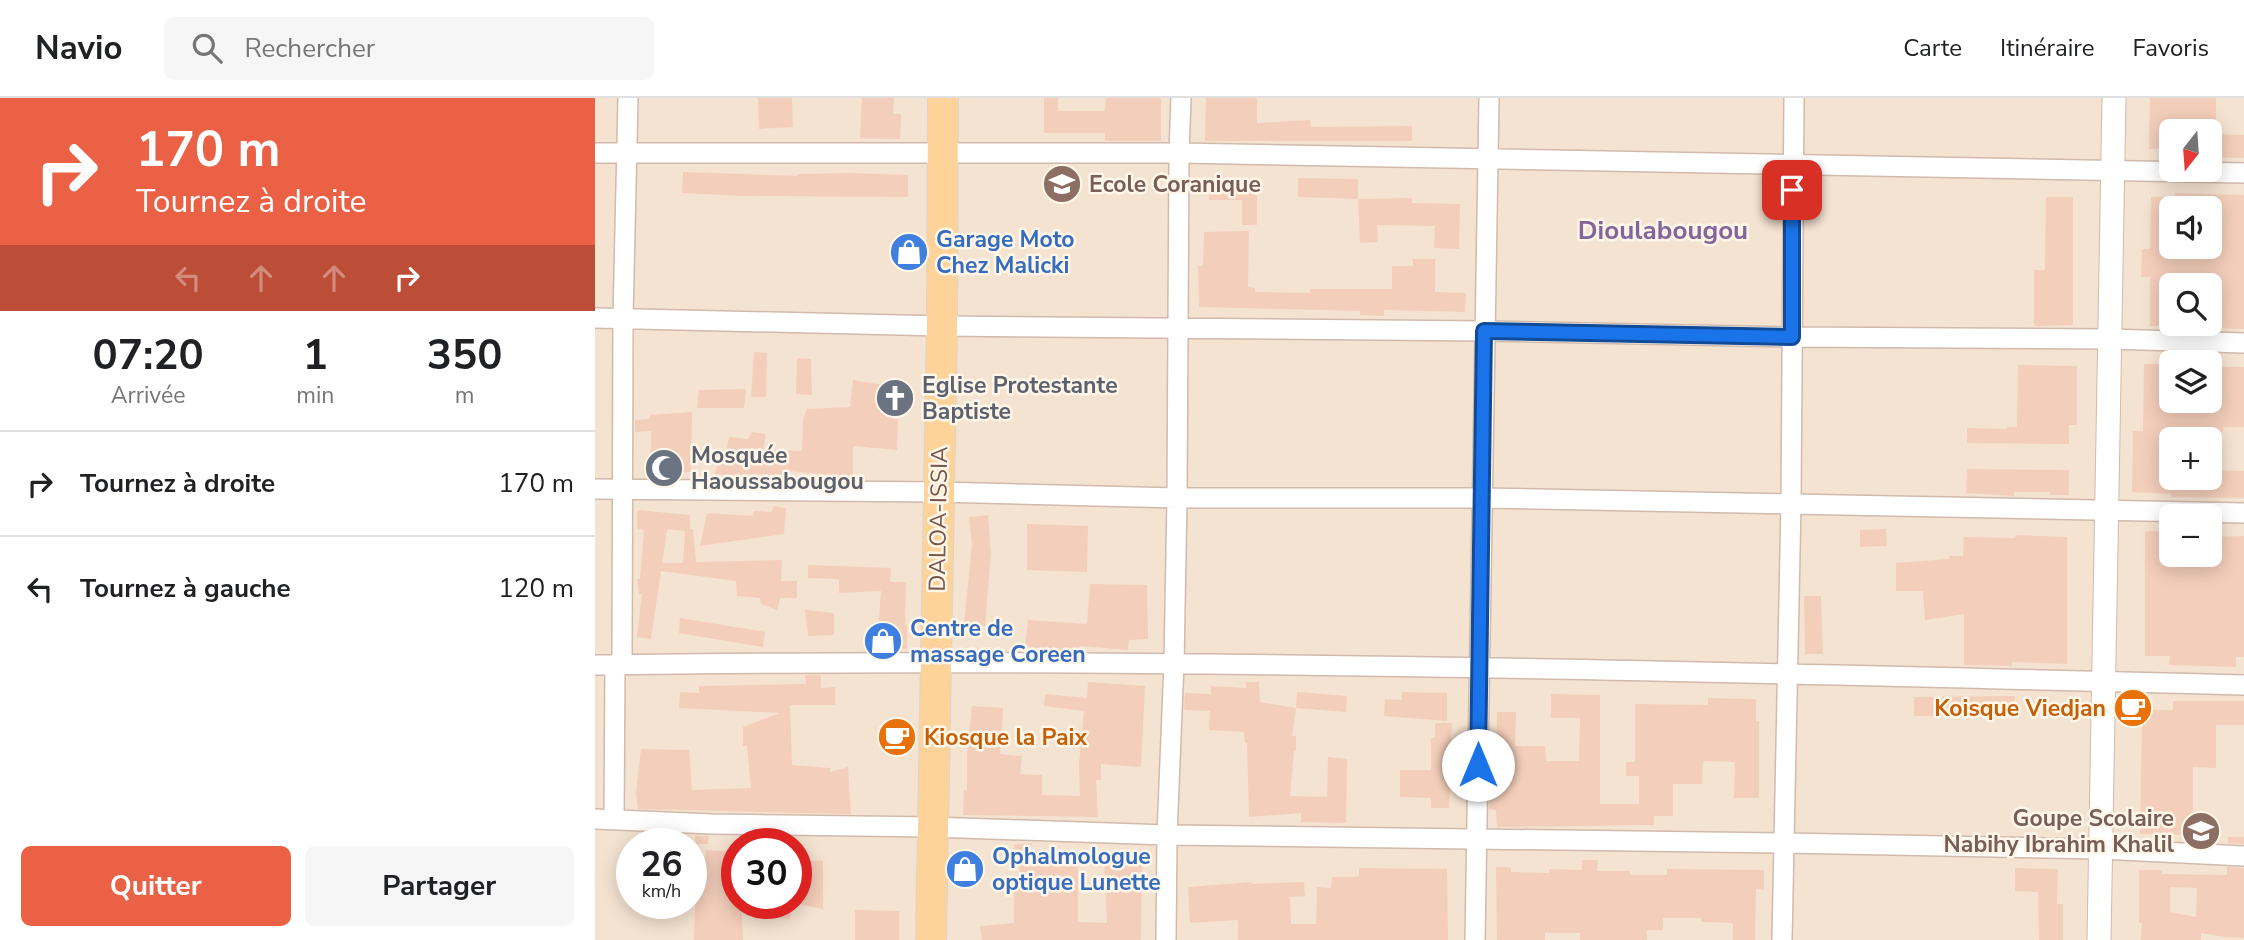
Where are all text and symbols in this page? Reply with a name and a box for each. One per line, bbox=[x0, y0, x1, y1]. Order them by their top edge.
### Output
search box bbox=[164, 17, 654, 80]
text: Navio bbox=[35, 26, 122, 71]
icon: search bbox=[188, 29, 226, 67]
text: Rechercher bbox=[244, 31, 375, 66]
text: Carte bbox=[1903, 32, 1962, 64]
text: Itinéraire bbox=[2000, 32, 2094, 64]
text: Favoris bbox=[2132, 32, 2209, 64]
text: 170 m bbox=[136, 116, 280, 183]
north arrow bbox=[2159, 119, 2223, 182]
map controls bbox=[2159, 119, 2222, 567]
icon: right bbox=[21, 126, 112, 217]
pin bbox=[1762, 160, 1822, 220]
school or university icon: Ecole Coranique bbox=[1041, 163, 1083, 205]
place label: Ecole Coranique bbox=[1089, 169, 1261, 200]
icon: arrive bbox=[1773, 171, 1811, 209]
text: Tournez à droite bbox=[136, 180, 367, 223]
button: sound bbox=[2159, 196, 2222, 259]
district label: Dioulabougou bbox=[1578, 213, 1748, 248]
place label: Garage Moto Chez Malicki bbox=[936, 224, 1075, 281]
shop icon: Garage Moto Chez Malicki bbox=[888, 231, 930, 273]
icon: left bbox=[169, 259, 207, 297]
icon: ahead bbox=[242, 259, 280, 297]
icon: ahead bbox=[315, 259, 353, 297]
icon: right bbox=[388, 259, 426, 297]
button: search bbox=[2159, 273, 2222, 336]
text: 07:20 bbox=[93, 327, 204, 384]
text: 1 bbox=[303, 327, 328, 384]
text: 350 bbox=[427, 327, 502, 384]
button: layers bbox=[2159, 350, 2222, 413]
place label: Eglise Protestante Baptiste bbox=[922, 370, 1118, 427]
church icon: Eglise Protestante Baptiste bbox=[874, 377, 916, 419]
text: Arrivée bbox=[111, 380, 185, 411]
text: min bbox=[296, 380, 334, 411]
text: m bbox=[455, 380, 475, 411]
button: + bbox=[2159, 427, 2222, 490]
place label: Mosquée Haoussabougou bbox=[691, 440, 864, 497]
street label: DALOA-ISSIA bbox=[922, 446, 955, 592]
mosque icon: Mosquée Haoussabougou bbox=[643, 447, 685, 489]
icon: right bbox=[21, 465, 59, 503]
text: Tournez à droite bbox=[80, 466, 275, 501]
text: 170 m bbox=[498, 466, 574, 501]
button: − bbox=[2159, 504, 2222, 567]
icon: left bbox=[21, 570, 59, 608]
text: Tournez à gauche bbox=[80, 571, 291, 606]
text: 120 m bbox=[498, 571, 574, 606]
place label: Centre de massage Coreen bbox=[910, 613, 1086, 670]
shop icon: Centre de massage Coreen bbox=[862, 620, 904, 662]
cafe icon: Koisque Viedjan bbox=[2112, 687, 2154, 729]
place label: Koisque Viedjan bbox=[1934, 693, 2106, 724]
cafe icon: Kiosque la Paix bbox=[876, 716, 918, 758]
place label: Kiosque la Paix bbox=[924, 722, 1087, 753]
position arrow bbox=[1441, 728, 1515, 802]
place label: Goupe Scolaire Nabihy Ibrahim Khalil bbox=[1944, 803, 2175, 860]
school or university icon: Goupe Scolaire Nabihy Ibrahim Khalil bbox=[2180, 810, 2222, 852]
speed limit sign: 30 bbox=[721, 828, 812, 919]
text: 26 bbox=[640, 841, 683, 888]
place label: Ophalmologue optique Lunette bbox=[992, 841, 1161, 898]
button: Quitter bbox=[21, 846, 291, 926]
button: Partager bbox=[305, 846, 574, 926]
shop icon: Ophalmologue optique Lunette bbox=[944, 848, 986, 890]
text: km/h bbox=[642, 879, 681, 903]

